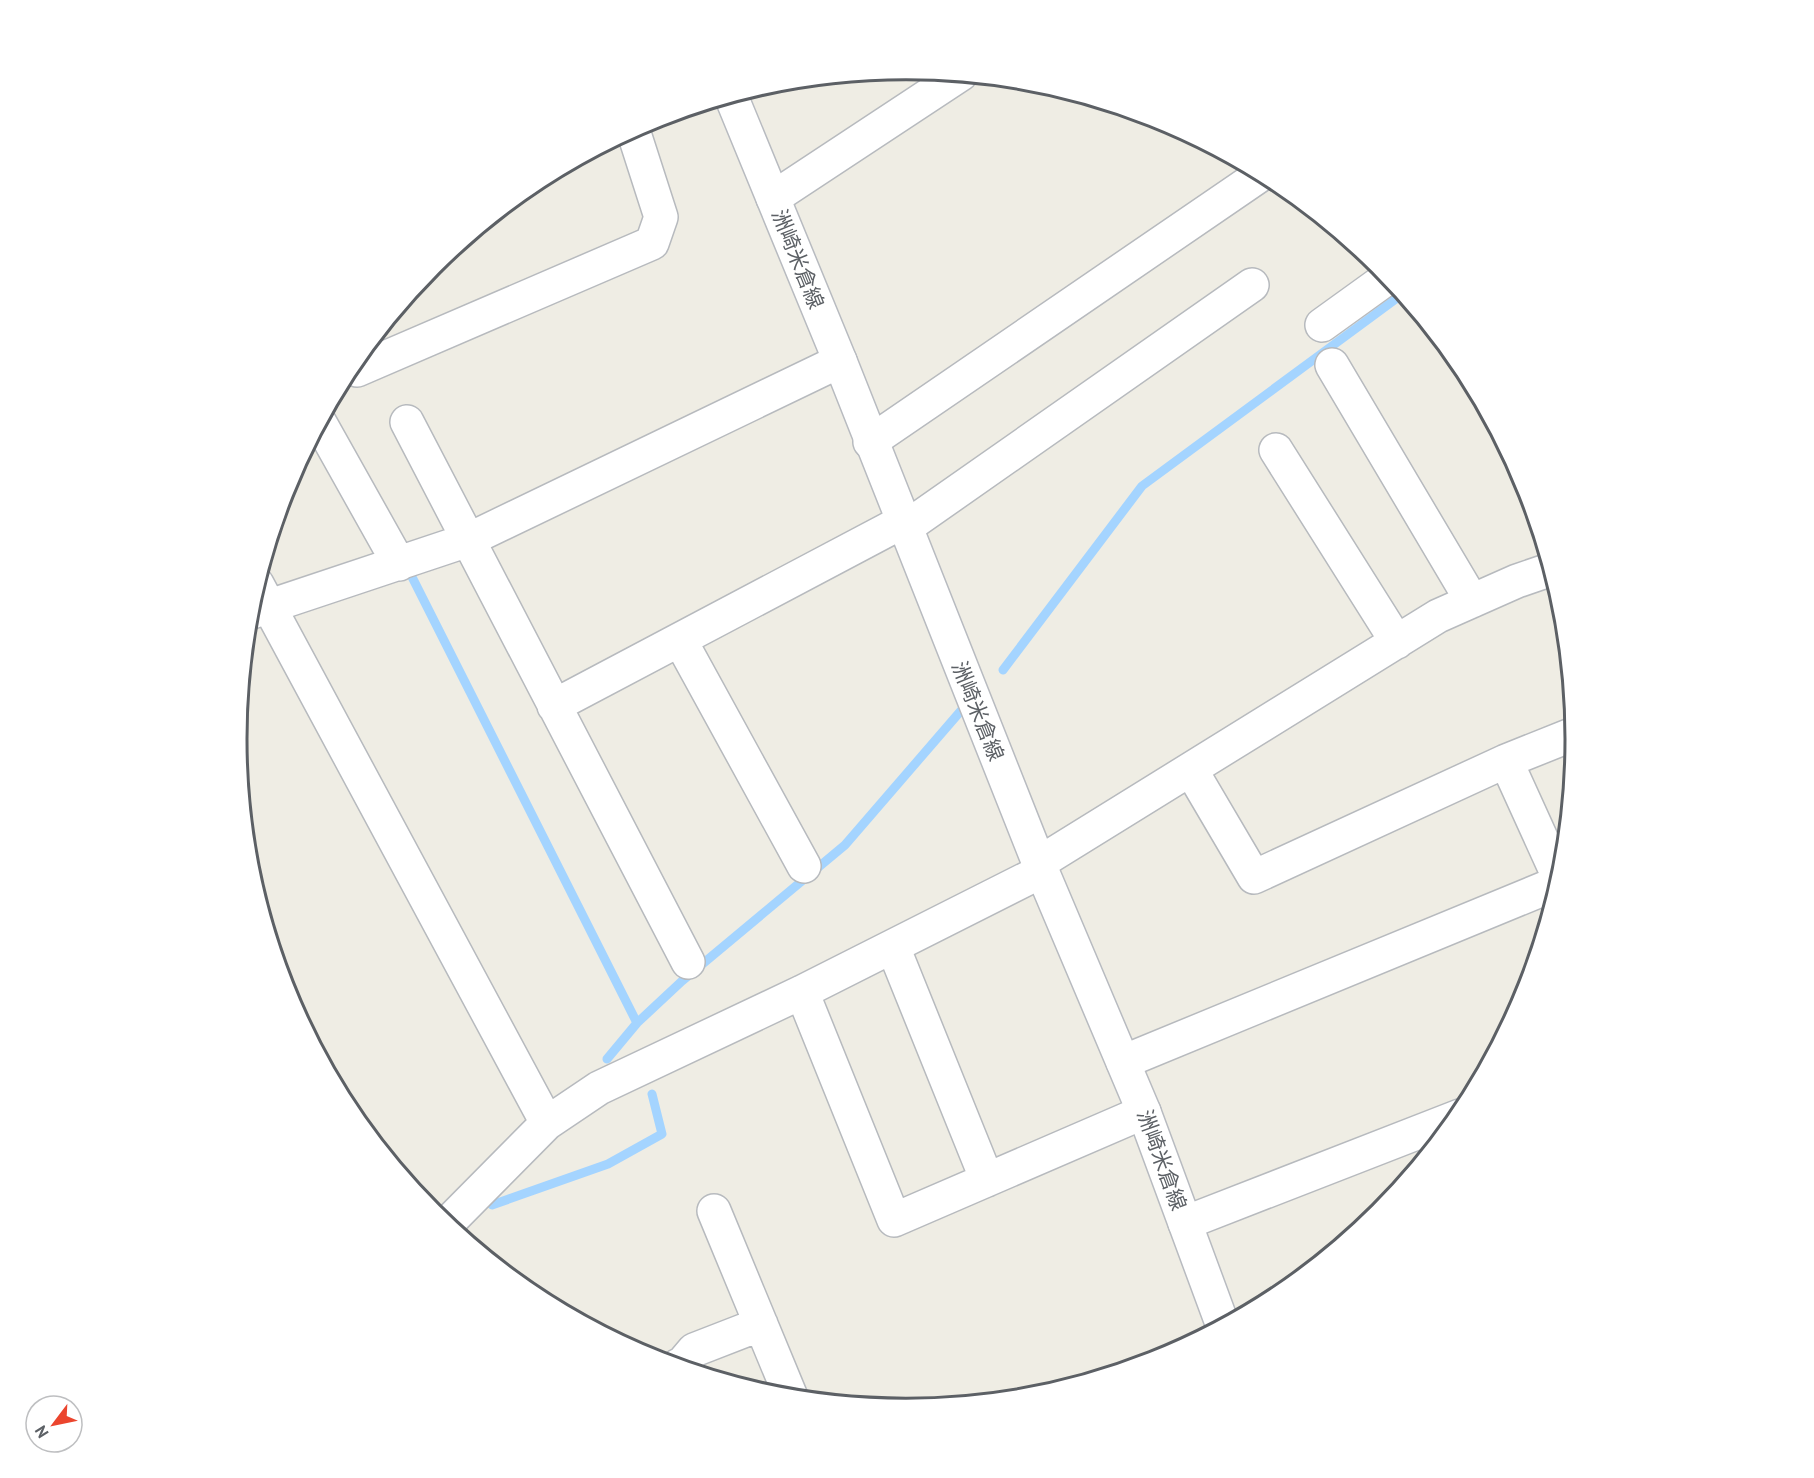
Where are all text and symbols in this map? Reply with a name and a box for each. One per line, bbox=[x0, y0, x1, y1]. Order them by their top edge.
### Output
street label: 洲崎米倉線 bbox=[766, 205, 830, 313]
street label: 洲崎米倉線 bbox=[946, 657, 1010, 765]
street label: 洲崎米倉線 bbox=[1131, 1106, 1193, 1214]
north arrow bbox=[24, 1394, 84, 1454]
text: N bbox=[30, 1422, 53, 1442]

